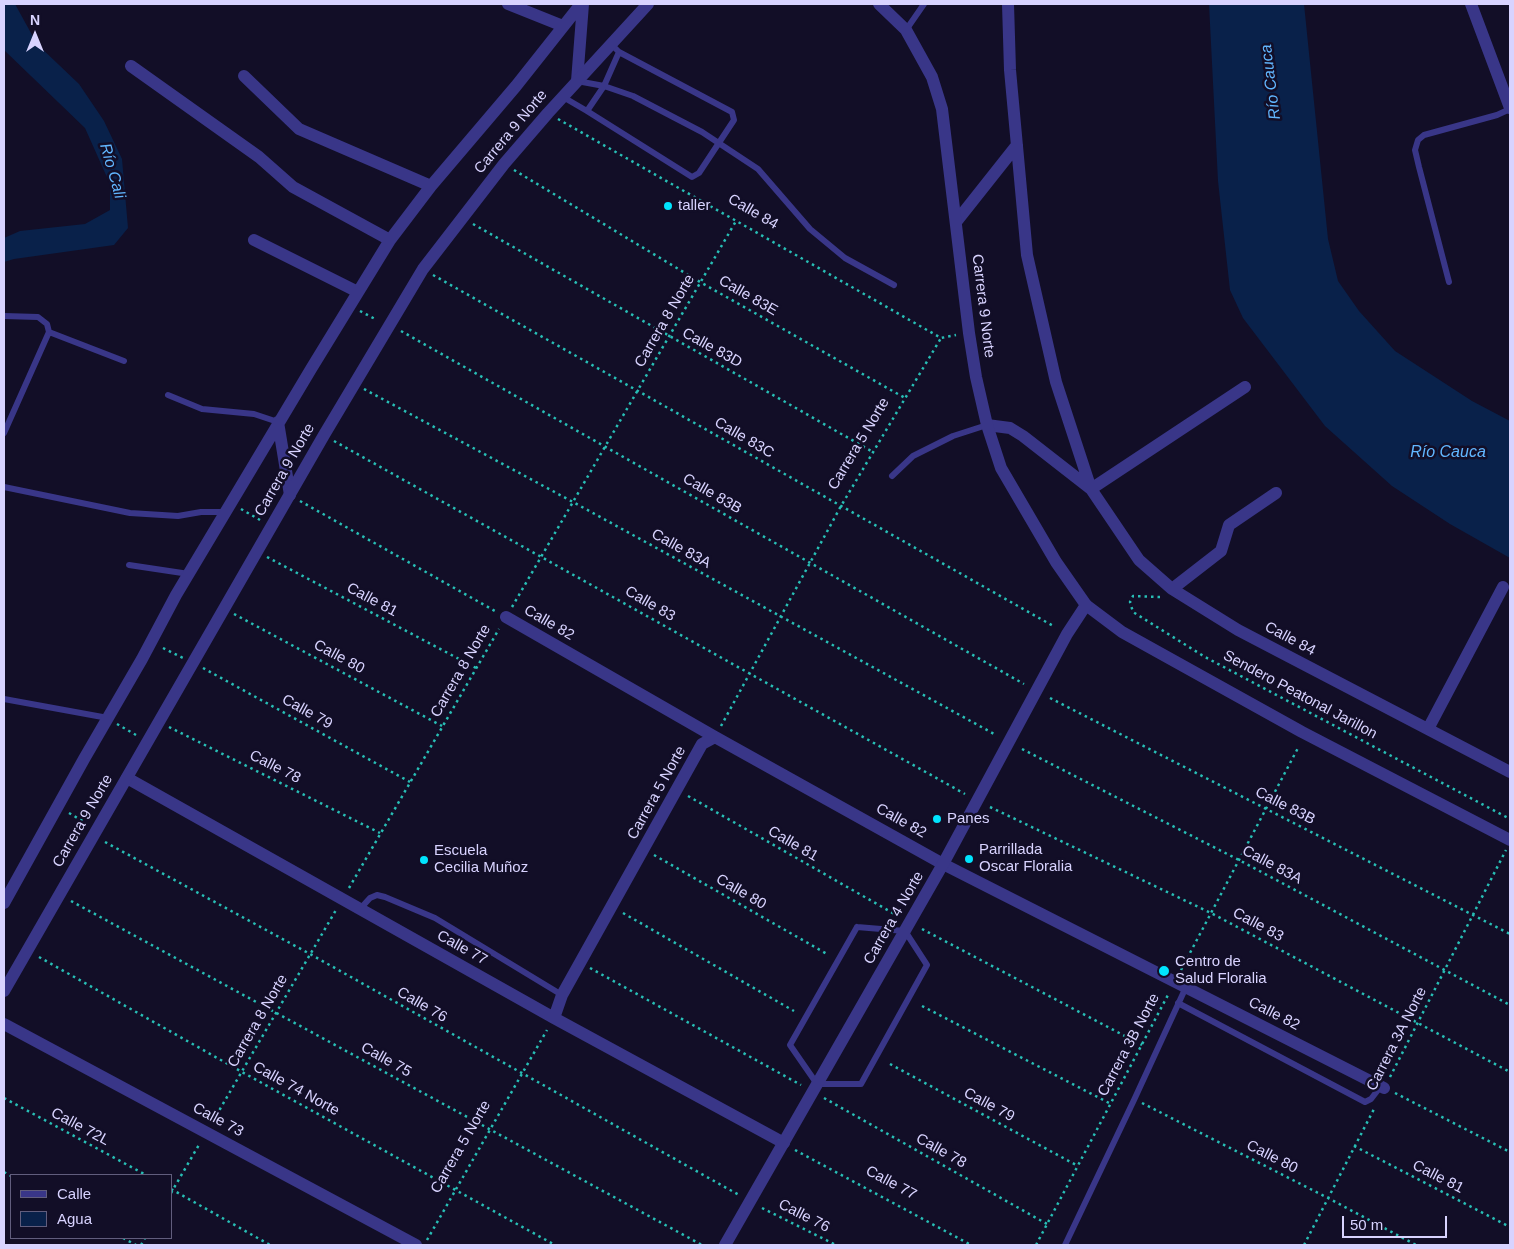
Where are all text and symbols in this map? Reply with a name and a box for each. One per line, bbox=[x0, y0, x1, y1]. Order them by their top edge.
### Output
north arrow bbox=[10, 10, 60, 60]
text: N bbox=[30, 12, 40, 28]
water label: Río Cauca bbox=[1257, 43, 1285, 121]
street label: Carrera 9 Norte bbox=[471, 86, 551, 178]
water label: Río Cali bbox=[95, 141, 129, 201]
street label: Calle 84 bbox=[725, 190, 781, 234]
place label: taller bbox=[678, 197, 711, 215]
marker: taller bbox=[662, 200, 674, 212]
street label: Carrera 9 Norte bbox=[968, 253, 998, 359]
street label: Carrera 8 Norte bbox=[631, 271, 699, 371]
street label: Calle 83E bbox=[715, 272, 781, 320]
street label: Calle 83D bbox=[679, 324, 745, 372]
street label: Carrera 5 Norte bbox=[824, 395, 894, 493]
street label: Calle 83C bbox=[711, 414, 777, 462]
street label: Carrera 9 Norte bbox=[251, 420, 319, 520]
water label: Río Cauca bbox=[1410, 443, 1486, 463]
street label: Calle 83B bbox=[679, 470, 745, 518]
street label: Calle 83A bbox=[648, 525, 714, 573]
street label: Calle 81 bbox=[343, 579, 401, 621]
street label: Calle 83 bbox=[622, 582, 678, 626]
street label: Calle 82 bbox=[521, 601, 577, 645]
street label: Calle 84 bbox=[1261, 618, 1319, 660]
street label: Carrera 8 Norte bbox=[427, 621, 495, 721]
street label: Calle 80 bbox=[310, 636, 368, 678]
street label: Sendero Peatonal Jarillon bbox=[1220, 647, 1380, 743]
street label: Calle 79 bbox=[279, 691, 335, 733]
street label: Carrera 5 Norte bbox=[624, 743, 690, 843]
street label: Calle 78 bbox=[246, 746, 304, 788]
street label: Carrera 9 Norte bbox=[49, 771, 117, 871]
street label: Calle 83B bbox=[1252, 783, 1318, 829]
street label: Calle 82 bbox=[873, 800, 929, 842]
place label: Panes bbox=[947, 810, 990, 828]
marker: Panes bbox=[931, 813, 943, 825]
street label: Calle 81 bbox=[765, 822, 821, 866]
place label: Parrillada Oscar Floralia bbox=[979, 841, 1072, 876]
place label: Escuela Cecilia Muñoz bbox=[434, 842, 528, 877]
street label: Calle 83A bbox=[1239, 842, 1305, 888]
marker: Parrillada Oscar Floralia bbox=[963, 853, 975, 865]
marker: Escuela Cecilia Muñoz bbox=[418, 854, 430, 866]
street label: Carrera 4 Norte bbox=[860, 868, 928, 968]
street label: Calle 80 bbox=[713, 870, 769, 914]
street label: Calle 83 bbox=[1229, 904, 1287, 946]
street label: Calle 77 bbox=[434, 927, 490, 969]
place label: Centro de Salud Floralia bbox=[1175, 953, 1267, 988]
marker: Centro de Salud Floralia bbox=[1157, 964, 1171, 978]
street label: Carrera 8 Norte bbox=[224, 971, 292, 1071]
street label: Calle 76 bbox=[394, 983, 450, 1027]
street label: Carrera 3A Norte bbox=[1363, 984, 1431, 1094]
street label: Carrera 3B Norte bbox=[1094, 990, 1164, 1100]
street label: Calle 82 bbox=[1245, 993, 1303, 1035]
street label: Calle 75 bbox=[358, 1039, 414, 1081]
street label: Calle 74 Norte bbox=[250, 1058, 342, 1120]
street label: Calle 79 bbox=[960, 1084, 1018, 1126]
street label: Carrera 5 Norte bbox=[427, 1097, 495, 1197]
street label: Calle 73 bbox=[189, 1099, 247, 1141]
street label: Calle 72L bbox=[48, 1104, 112, 1150]
street label: Calle 78 bbox=[913, 1130, 969, 1172]
street label: Calle 80 bbox=[1243, 1136, 1301, 1178]
street label: Calle 81 bbox=[1409, 1156, 1467, 1198]
street label: Calle 77 bbox=[862, 1162, 920, 1204]
legend bbox=[10, 1174, 172, 1239]
text: Calle bbox=[57, 1185, 91, 1202]
street label: Calle 76 bbox=[775, 1195, 833, 1237]
scale bar bbox=[1344, 1206, 1449, 1238]
text: Agua bbox=[57, 1210, 92, 1227]
text: 50 m bbox=[1350, 1216, 1383, 1233]

